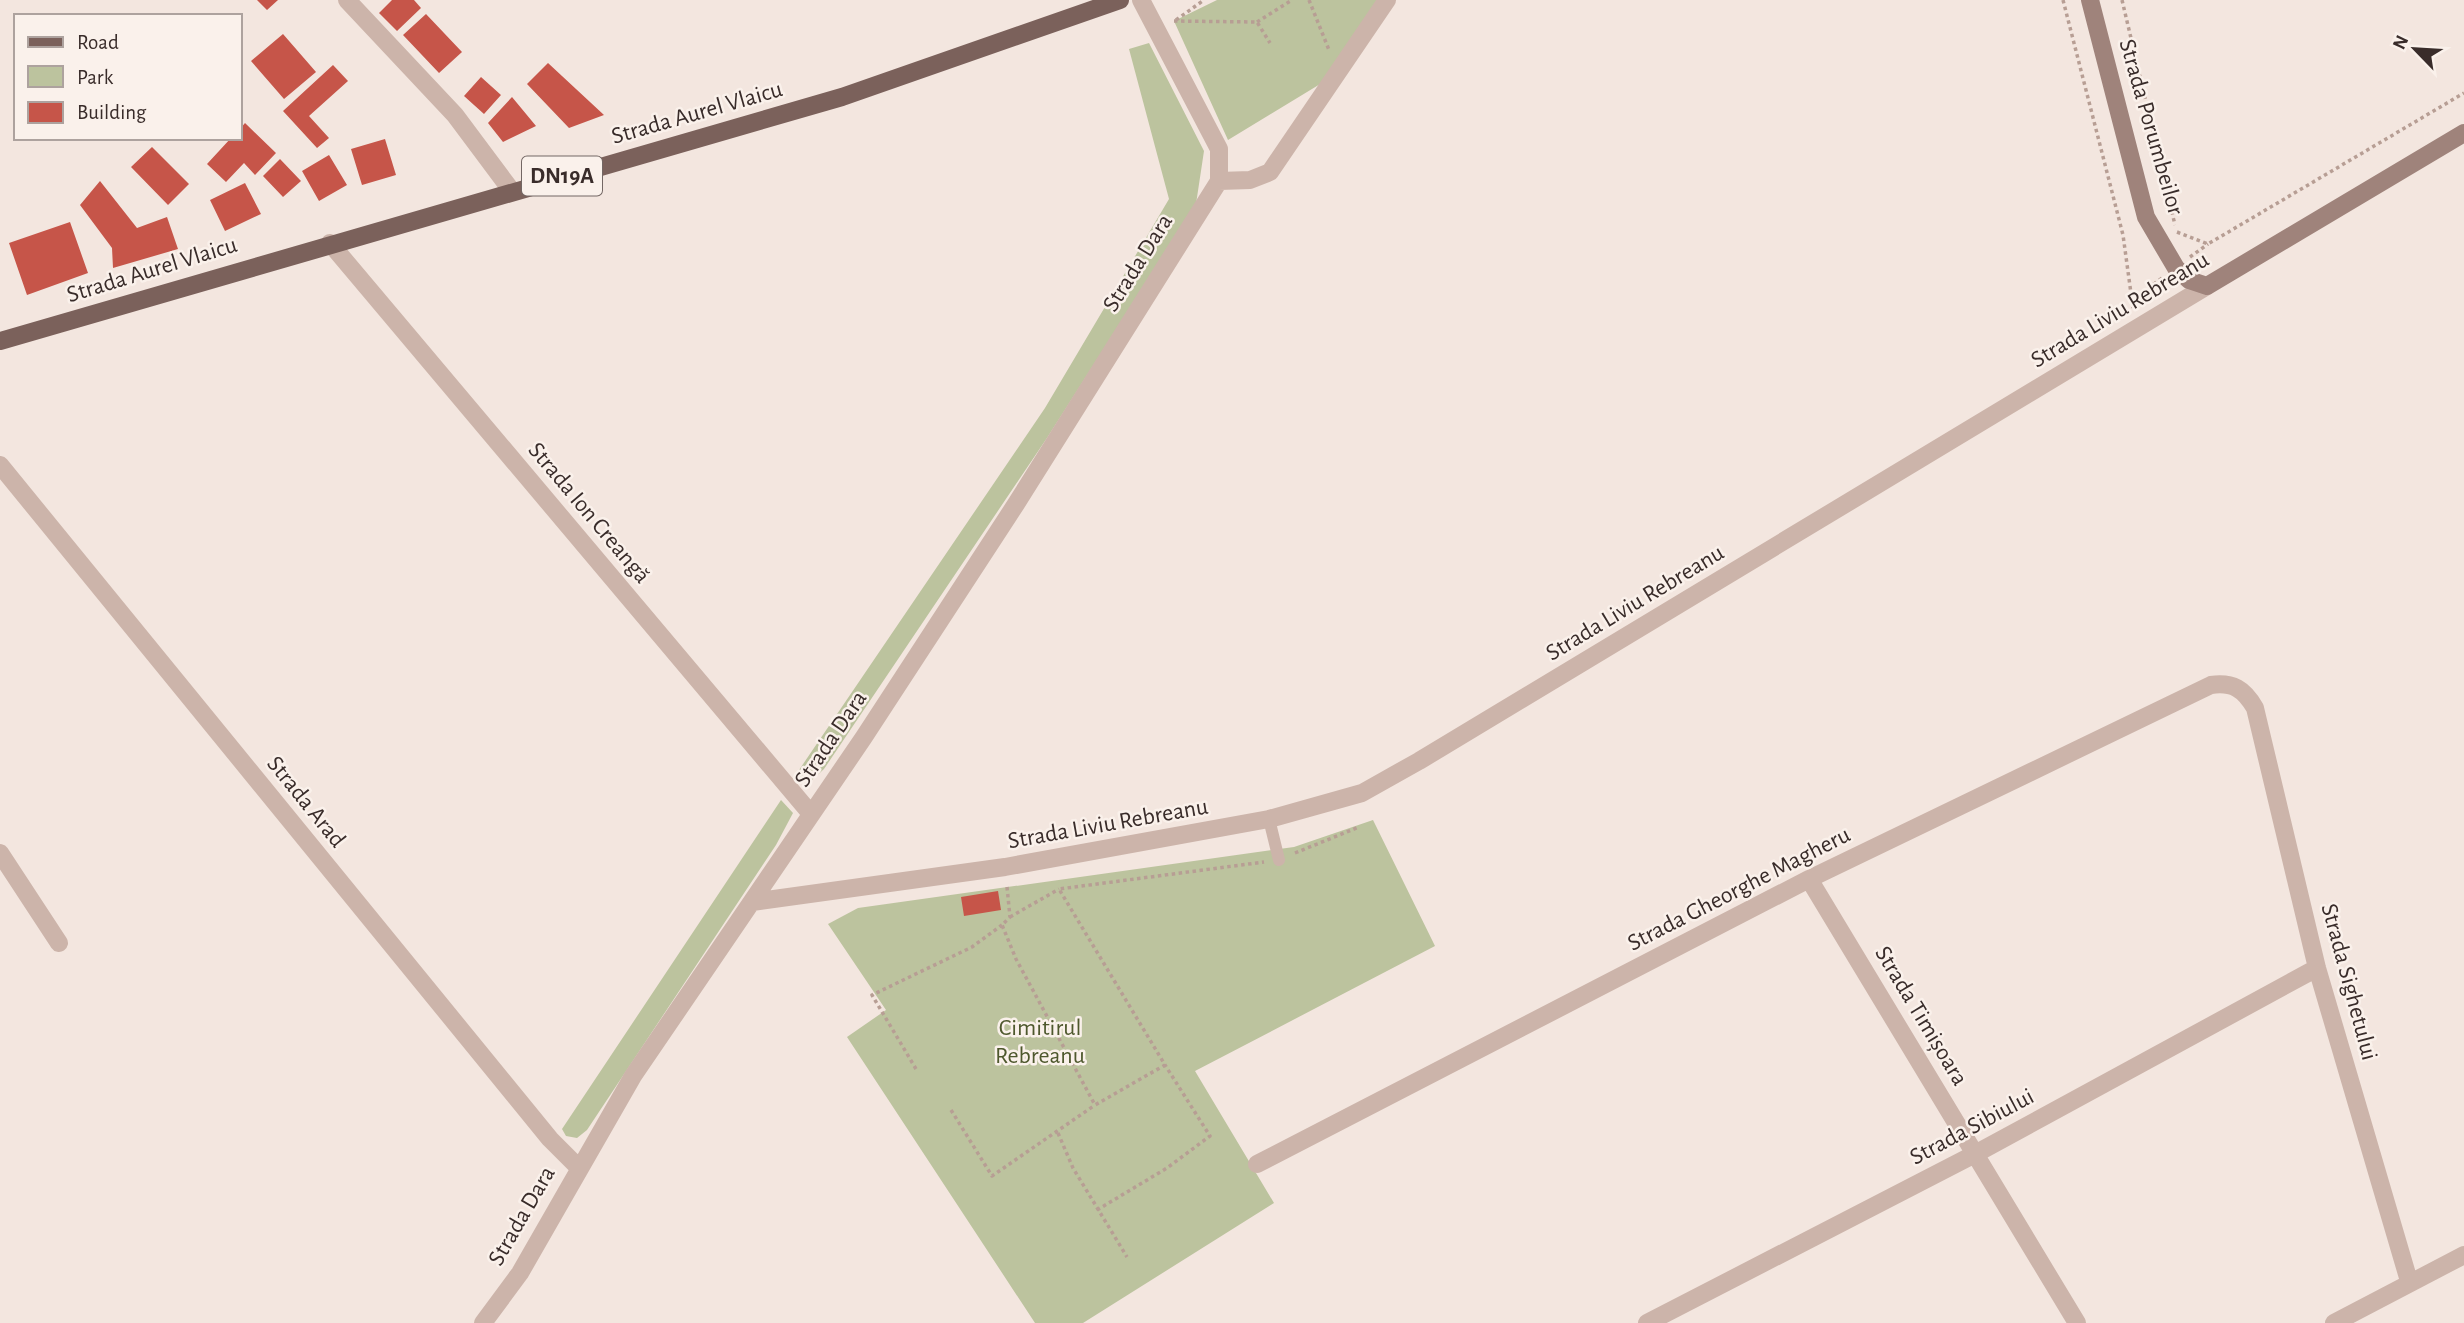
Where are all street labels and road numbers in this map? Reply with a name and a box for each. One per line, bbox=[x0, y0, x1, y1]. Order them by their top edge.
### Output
street label: Strada Porumbeilor bbox=[2114, 36, 2188, 218]
street label: Strada Aurel Vlaicu bbox=[609, 77, 785, 149]
road number: DN19A bbox=[522, 156, 602, 196]
street label: Strada Dara bbox=[1099, 210, 1177, 316]
street label: Strada Aurel Vlaicu bbox=[64, 233, 240, 307]
street label: Strada Liviu Rebreanu bbox=[2027, 247, 2213, 373]
street label: Strada Ion Creangă bbox=[523, 438, 655, 588]
street label: Strada Liviu Rebreanu bbox=[1542, 540, 1728, 666]
street label: Strada Dara bbox=[790, 687, 872, 791]
street label: Strada Arad bbox=[262, 752, 350, 852]
street label: Strada Liviu Rebreanu bbox=[1006, 795, 1210, 853]
street label: Strada Gheorghe Magheru bbox=[1624, 822, 1854, 956]
street label: Strada Sighetului bbox=[2317, 901, 2381, 1063]
street label: Strada Timișoara bbox=[1869, 942, 1972, 1090]
street label: Strada Sibiului bbox=[1906, 1084, 2038, 1170]
street label: Strada Dara bbox=[484, 1162, 560, 1270]

